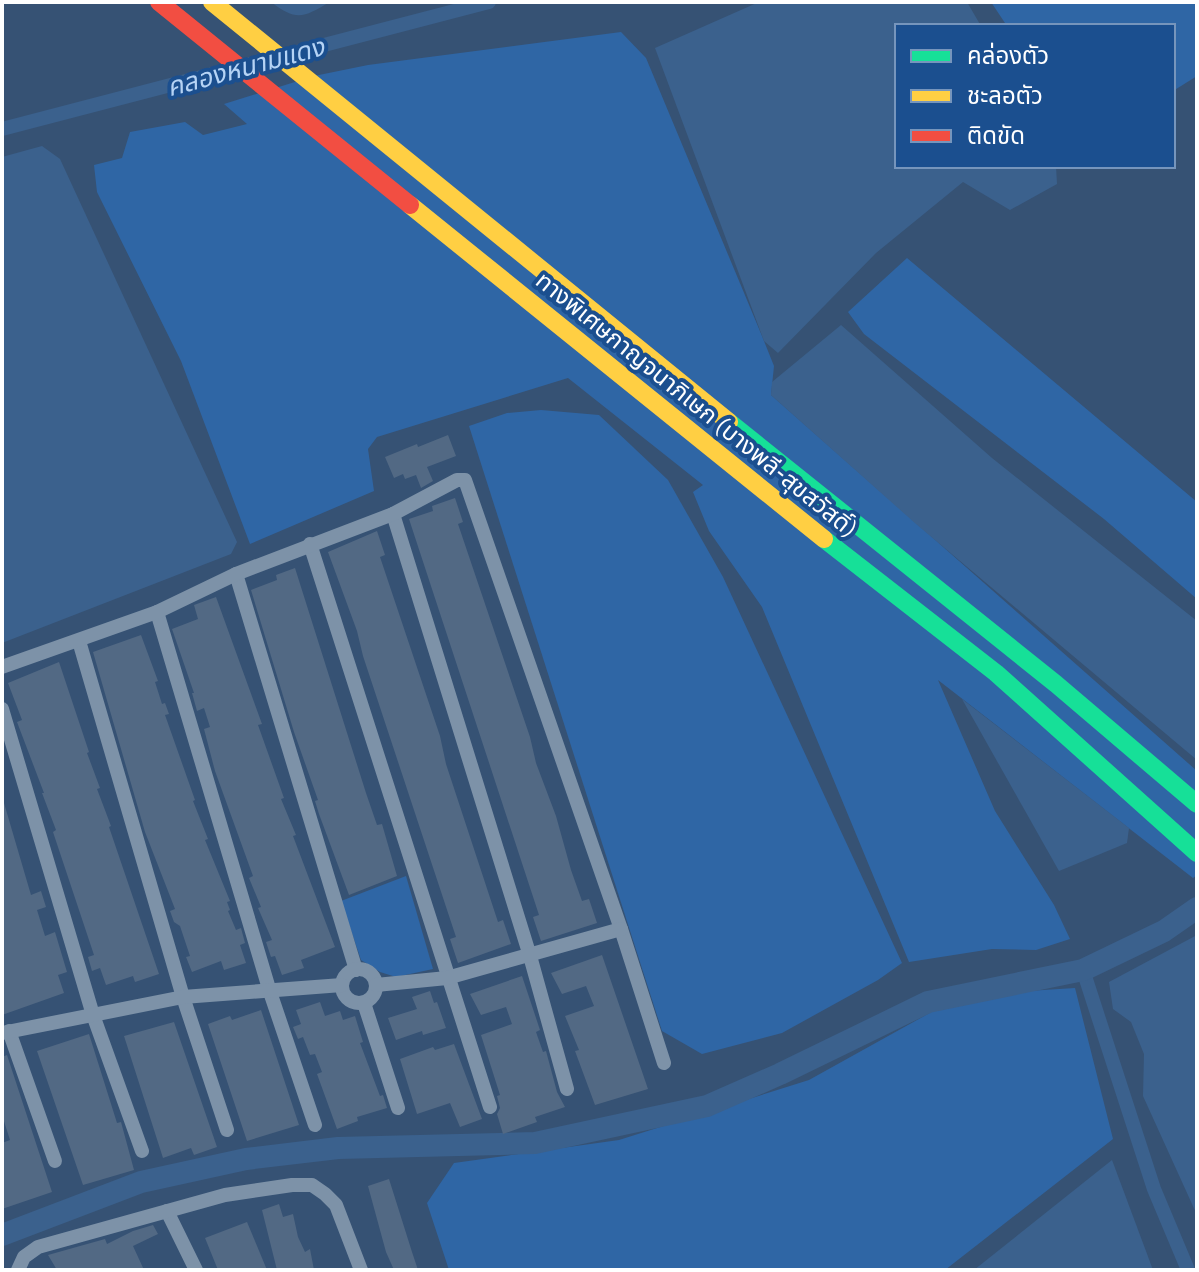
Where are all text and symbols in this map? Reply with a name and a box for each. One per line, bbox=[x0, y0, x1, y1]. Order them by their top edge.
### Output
legend bbox=[895, 24, 1175, 168]
water label: คลองหนามแดง bbox=[162, 28, 329, 103]
text: คล่องตัว bbox=[967, 39, 1049, 71]
text: ชะลอตัว bbox=[967, 79, 1043, 111]
text: ติดขัด bbox=[967, 119, 1025, 151]
street label: ทางพิเศษกาญจนาภิเษก (บางพลี-สุขสวัสดิ์) bbox=[529, 264, 865, 544]

